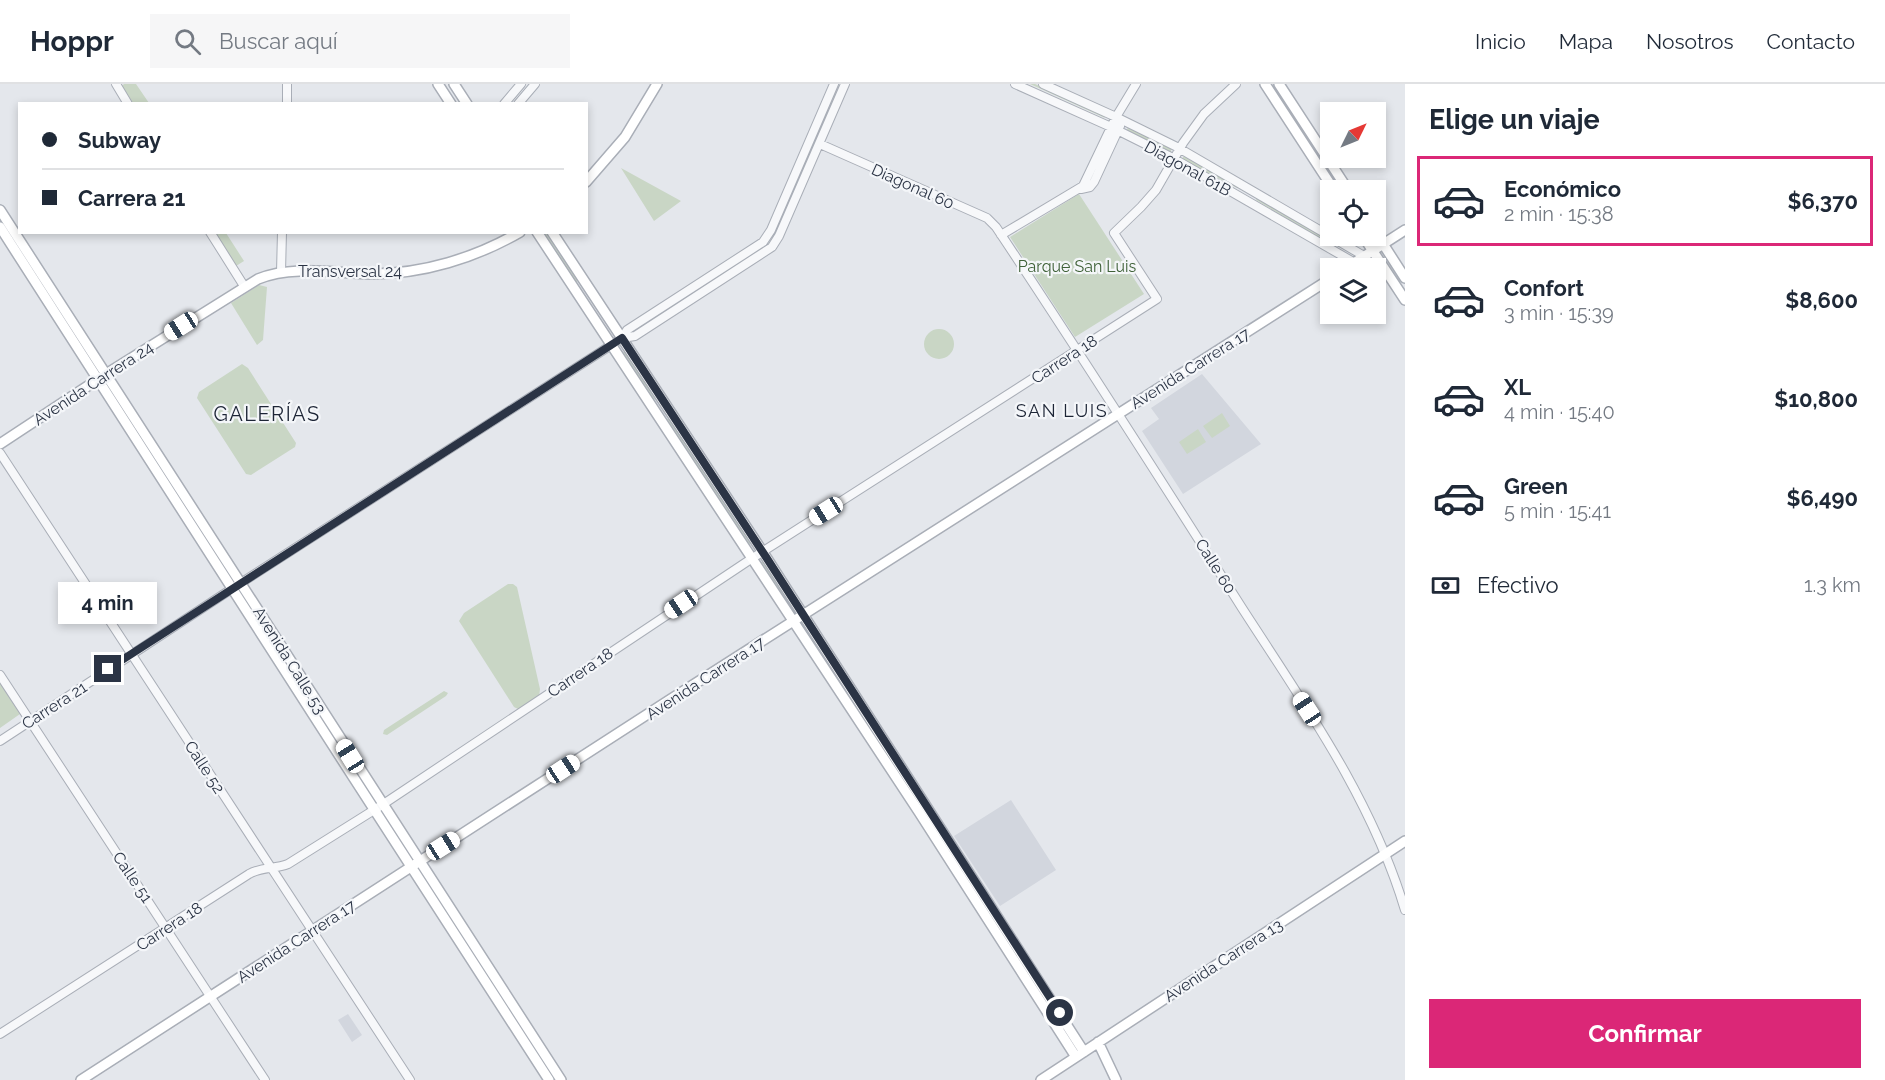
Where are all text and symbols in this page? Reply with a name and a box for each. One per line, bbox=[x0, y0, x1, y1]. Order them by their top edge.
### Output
search box bbox=[150, 14, 570, 68]
text: Hoppr bbox=[30, 25, 114, 58]
icon: search bbox=[171, 25, 204, 58]
text: Buscar aquí bbox=[219, 28, 338, 54]
text: Inicio bbox=[1475, 29, 1526, 54]
text: Mapa bbox=[1559, 29, 1613, 54]
text: Nosotros bbox=[1646, 29, 1734, 54]
text: Contacto bbox=[1767, 29, 1855, 54]
north arrow bbox=[1320, 102, 1386, 168]
map controls bbox=[1320, 102, 1386, 324]
text: Elige un viaje bbox=[1429, 104, 1600, 135]
text: Subway bbox=[78, 127, 161, 153]
street label: Diagonal 61B bbox=[1141, 137, 1234, 200]
street label: Diagonal 60 bbox=[869, 160, 957, 213]
icon: car bbox=[1432, 174, 1486, 228]
text: Económico bbox=[1504, 176, 1621, 202]
button: locate bbox=[1320, 180, 1386, 246]
text: Carrera 21 bbox=[78, 185, 185, 211]
text: $6,370 bbox=[1787, 188, 1858, 214]
text: 2 min · 15:38 bbox=[1504, 202, 1614, 226]
park label: Parque San Luis bbox=[1018, 257, 1137, 276]
button: layers bbox=[1320, 258, 1386, 324]
street label: Transversal 24 bbox=[298, 262, 402, 281]
icon: car bbox=[1432, 273, 1486, 327]
text: Confort bbox=[1504, 275, 1584, 301]
text: $8,600 bbox=[1785, 287, 1858, 313]
text: 3 min · 15:39 bbox=[1504, 301, 1614, 325]
car bbox=[161, 309, 201, 343]
street label: Avenida Carrera 17 bbox=[1127, 324, 1254, 413]
street label: Carrera 18 bbox=[1028, 331, 1101, 388]
street label: Avenida Carrera 24 bbox=[30, 337, 157, 429]
icon: car bbox=[1432, 372, 1486, 426]
text: XL bbox=[1504, 374, 1531, 400]
text: $10,800 bbox=[1774, 386, 1858, 412]
district label: SAN LUIS bbox=[1016, 400, 1108, 421]
text: 4 min · 15:40 bbox=[1504, 400, 1615, 424]
district label: GALERÍAS bbox=[213, 402, 321, 426]
icon: car bbox=[1432, 471, 1486, 525]
text: Green bbox=[1504, 473, 1568, 499]
text: $6,490 bbox=[1787, 485, 1858, 511]
car bbox=[806, 494, 846, 528]
text: 5 min · 15:41 bbox=[1504, 499, 1611, 523]
street label: Calle 60 bbox=[1191, 535, 1240, 597]
icon: cash bbox=[1429, 569, 1462, 602]
text: Efectivo bbox=[1477, 572, 1559, 598]
text: 1.3 km bbox=[1804, 573, 1861, 597]
callout: 4 min bbox=[58, 582, 158, 624]
car bbox=[661, 586, 701, 622]
text: 4 min bbox=[81, 591, 134, 615]
street label: Avenida Calle 53 bbox=[249, 603, 330, 717]
street label: Avenida Carrera 17 bbox=[643, 633, 768, 724]
street label: Carrera 18 bbox=[544, 644, 617, 701]
route end bbox=[94, 655, 121, 682]
street label: Carrera 21 bbox=[18, 677, 90, 733]
car bbox=[1290, 689, 1324, 729]
car bbox=[333, 736, 367, 776]
street label: Calle 52 bbox=[181, 737, 229, 797]
car bbox=[543, 752, 583, 786]
car bbox=[423, 829, 463, 863]
street label: Calle 51 bbox=[109, 848, 157, 907]
street label: Avenida Carrera 17 bbox=[234, 896, 359, 987]
street label: Carrera 18 bbox=[133, 898, 206, 955]
street label: Avenida Carrera 13 bbox=[1161, 915, 1286, 1006]
route start bbox=[1046, 999, 1073, 1026]
button: Confirmar bbox=[1429, 999, 1861, 1068]

